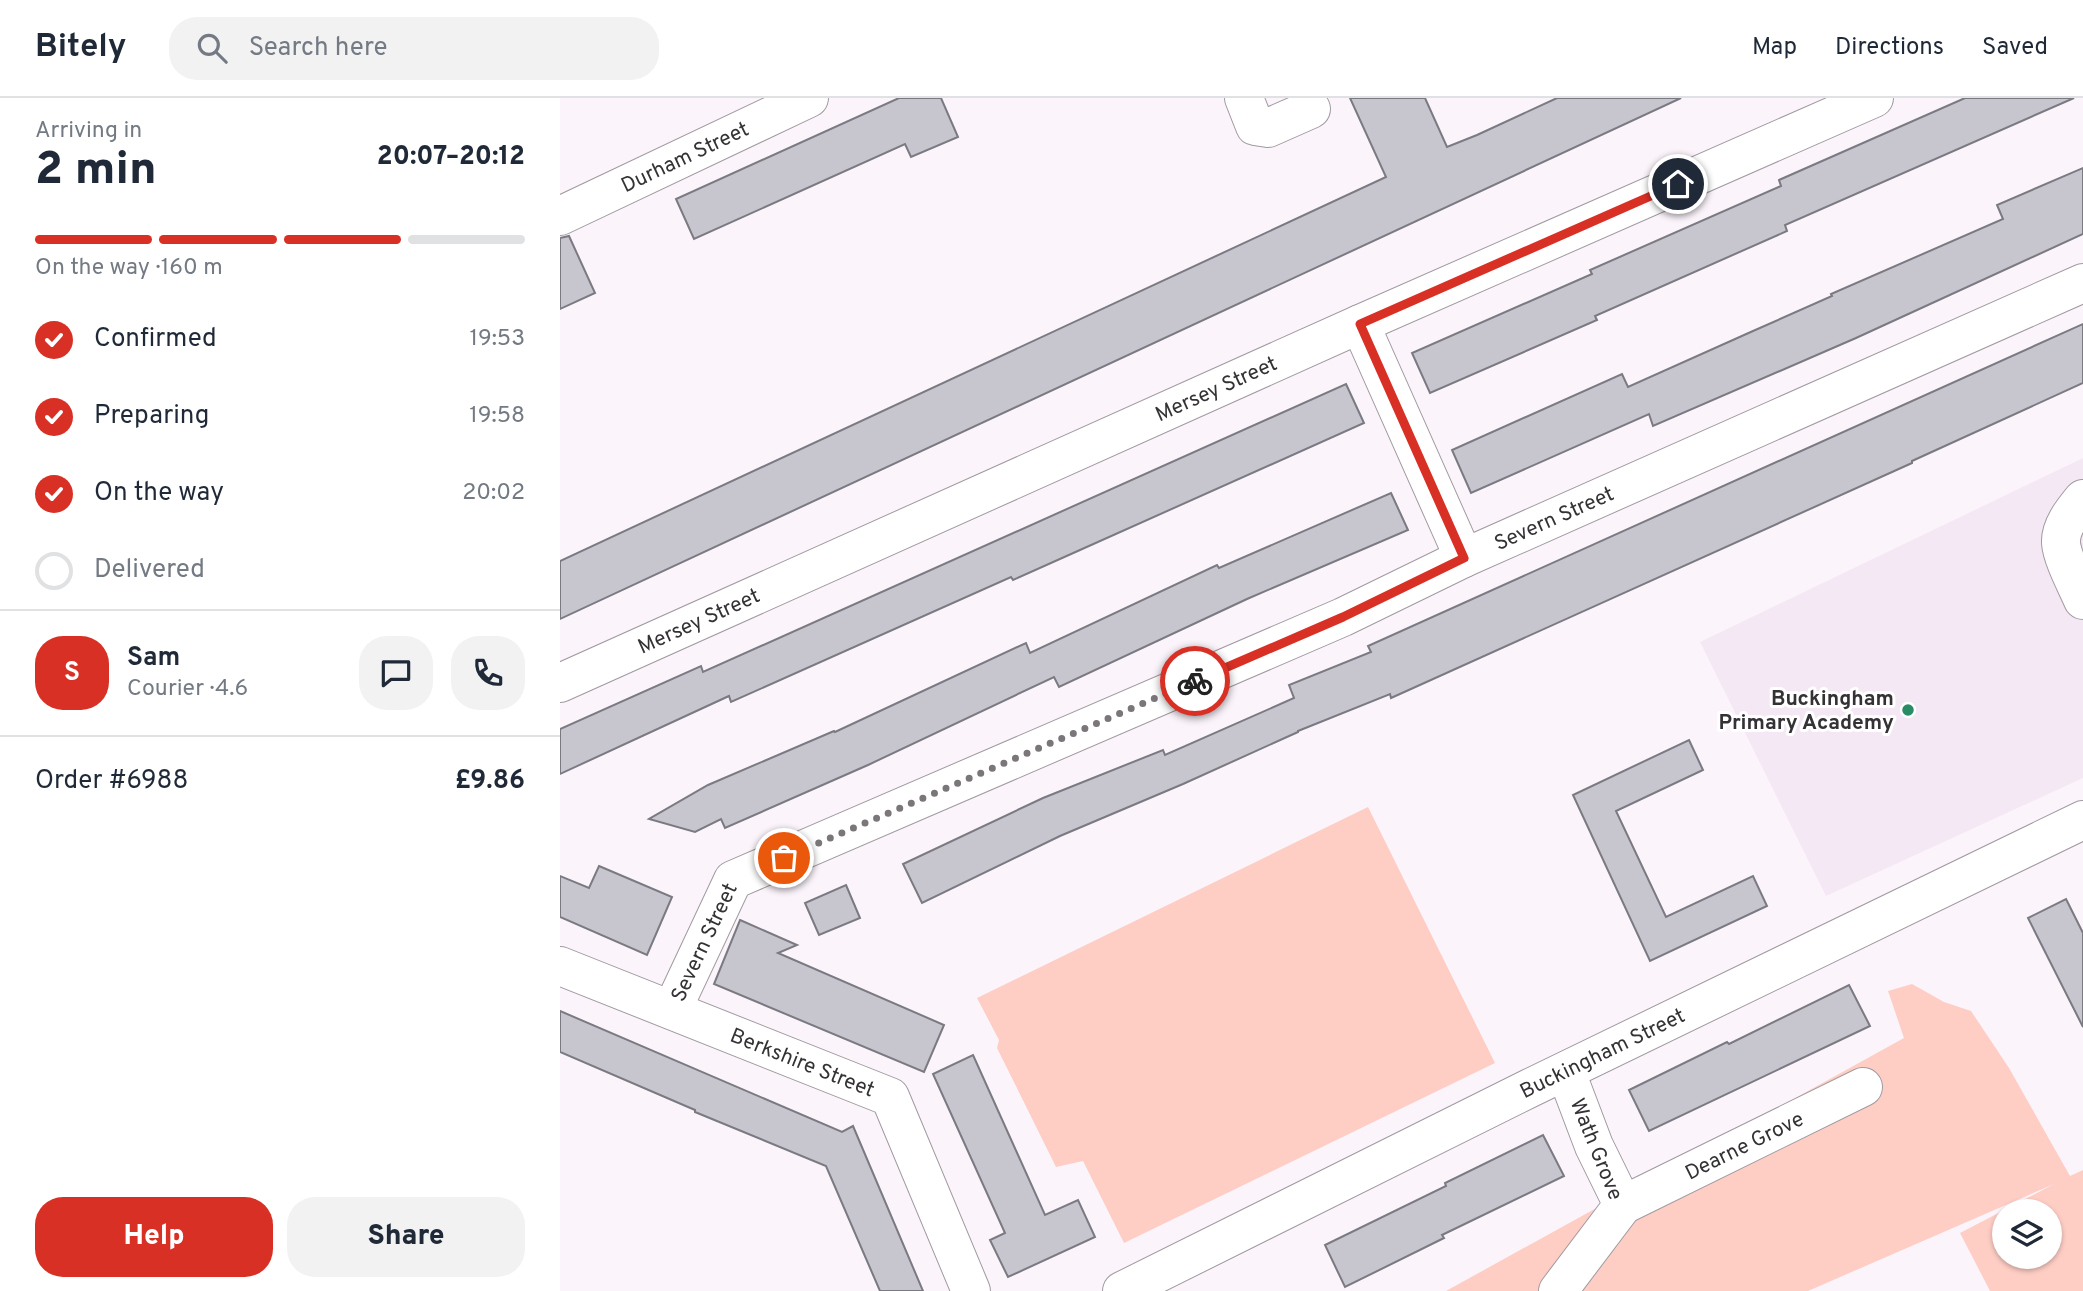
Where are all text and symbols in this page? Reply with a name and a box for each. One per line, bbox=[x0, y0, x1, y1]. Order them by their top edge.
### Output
search box bbox=[169, 17, 659, 80]
text: Bitely bbox=[35, 27, 127, 69]
icon: search bbox=[193, 29, 231, 67]
text: Search here bbox=[249, 32, 388, 65]
text: Map bbox=[1752, 33, 1797, 63]
text: Directions bbox=[1835, 33, 1944, 63]
text: Saved bbox=[1982, 33, 2048, 63]
street label: Durham Street bbox=[617, 116, 754, 200]
text: Arriving in bbox=[35, 117, 142, 146]
text: 20:07–20:12 bbox=[377, 141, 525, 174]
text: 2 min bbox=[35, 142, 157, 201]
pin bbox=[1648, 154, 1708, 214]
icon: home bbox=[1659, 165, 1697, 203]
text: On the way · 160 m bbox=[35, 254, 223, 283]
icon: check bbox=[35, 321, 73, 359]
text: Confirmed bbox=[94, 323, 217, 356]
text: 19:53 bbox=[469, 325, 525, 354]
street label: Mersey Street bbox=[1151, 351, 1282, 429]
icon: check bbox=[35, 398, 73, 436]
text: Preparing bbox=[94, 400, 209, 433]
text: 19:58 bbox=[469, 402, 525, 431]
icon: check bbox=[35, 475, 73, 513]
text: On the way bbox=[94, 477, 224, 510]
text: 20:02 bbox=[462, 479, 525, 508]
street label: Severn Street bbox=[1491, 481, 1619, 558]
text: Delivered bbox=[94, 554, 205, 587]
street label: Mersey Street bbox=[634, 583, 765, 661]
button: chat bbox=[359, 636, 433, 710]
button: phone bbox=[451, 636, 525, 710]
text: Sam bbox=[127, 642, 180, 675]
courier bbox=[1160, 646, 1230, 716]
text: S bbox=[64, 657, 80, 690]
icon: bike bbox=[1176, 662, 1214, 700]
text: Courier · 4.6 bbox=[127, 675, 248, 704]
place label: Buckingham Primary Academy bbox=[1719, 686, 1894, 737]
marker: Buckingham Primary Academy bbox=[1900, 702, 1916, 718]
text: Order #6988 bbox=[35, 765, 188, 798]
text: £9.86 bbox=[455, 765, 525, 798]
pin bbox=[754, 828, 814, 888]
icon: bag bbox=[765, 839, 803, 877]
street label: Severn Street bbox=[666, 879, 745, 1006]
street label: Buckingham Street bbox=[1516, 1003, 1690, 1106]
street label: Berkshire Street bbox=[726, 1023, 878, 1104]
street label: Wath Grove bbox=[1563, 1095, 1628, 1205]
street label: Dearne Grove bbox=[1681, 1106, 1809, 1187]
button: Help bbox=[35, 1197, 273, 1277]
button: Share bbox=[287, 1197, 525, 1277]
map controls bbox=[1992, 1199, 2062, 1269]
button: layers bbox=[1992, 1199, 2062, 1269]

